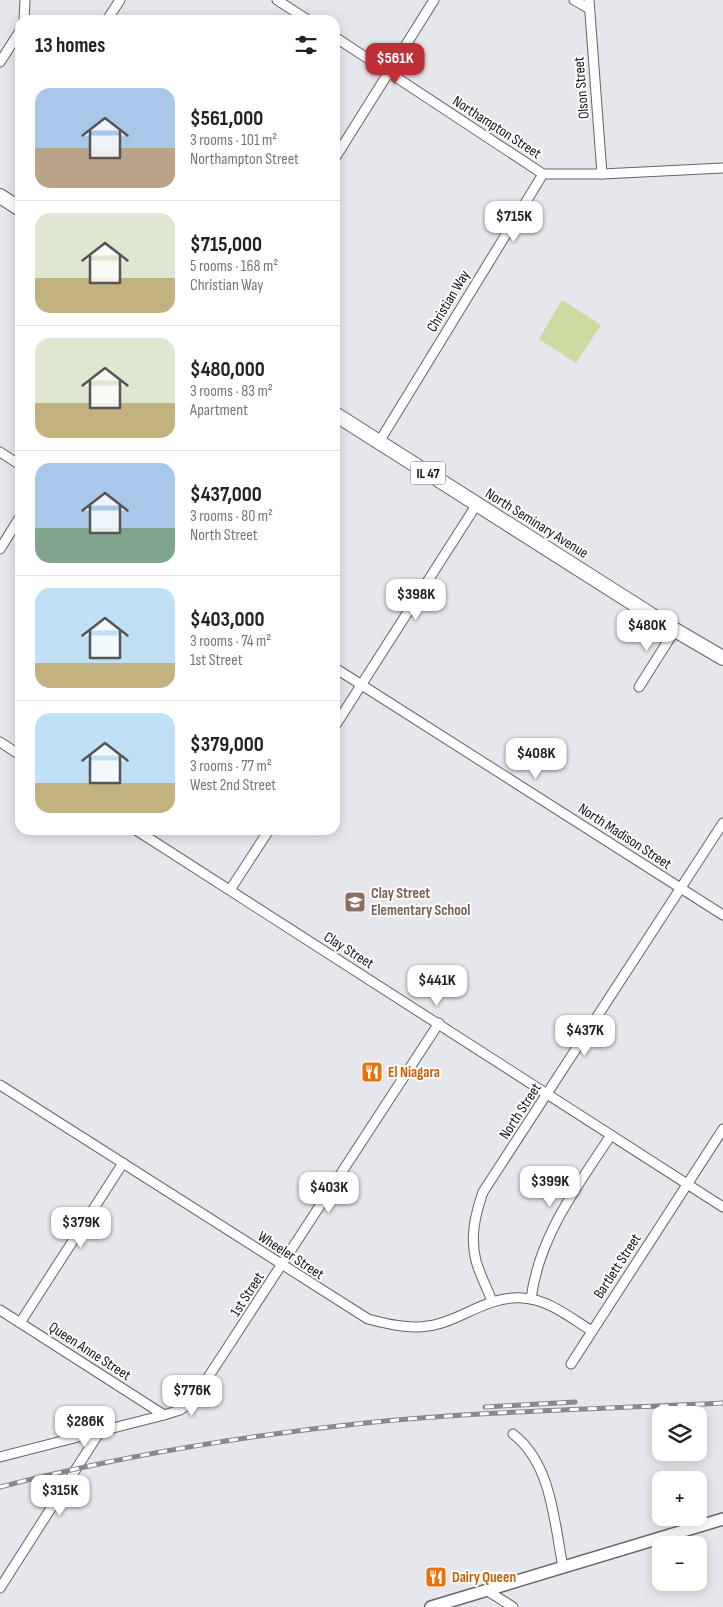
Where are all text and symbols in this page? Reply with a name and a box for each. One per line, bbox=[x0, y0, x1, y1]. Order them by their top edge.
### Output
icon: filters bbox=[292, 31, 320, 59]
text: 13 homes bbox=[35, 33, 105, 58]
pin: $561K bbox=[360, 42, 430, 85]
text: $561K bbox=[376, 49, 414, 68]
street label: Olson Street bbox=[569, 56, 594, 120]
street label: Northampton Street bbox=[449, 92, 545, 163]
text: $561,000 bbox=[190, 106, 263, 131]
icon: home bbox=[75, 108, 135, 168]
text: 3 rooms · 101 m² bbox=[190, 131, 277, 150]
text: Northampton Street bbox=[190, 150, 299, 169]
pin: $715K bbox=[479, 200, 549, 243]
text: $715K bbox=[496, 207, 532, 226]
text: $715,000 bbox=[190, 232, 262, 257]
icon: home bbox=[75, 233, 135, 293]
text: 5 rooms · 168 m² bbox=[190, 257, 278, 276]
street label: Christian Way bbox=[423, 267, 474, 336]
text: Christian Way bbox=[190, 276, 264, 295]
text: $480,000 bbox=[190, 357, 265, 382]
icon: home bbox=[75, 358, 135, 418]
text: 3 rooms · 83 m² bbox=[190, 382, 273, 401]
text: Apartment bbox=[190, 401, 248, 420]
road number: IL 47 bbox=[410, 462, 446, 484]
text: $437,000 bbox=[190, 482, 262, 507]
icon: home bbox=[75, 483, 135, 543]
street label: North Seminary Avenue bbox=[482, 484, 592, 563]
text: 3 rooms · 80 m² bbox=[190, 507, 273, 526]
text: North Street bbox=[190, 526, 258, 545]
pin: $398K bbox=[381, 578, 451, 621]
text: $398K bbox=[397, 585, 435, 604]
text: $403,000 bbox=[190, 607, 264, 632]
icon: home bbox=[75, 608, 135, 668]
pin: $480K bbox=[612, 610, 682, 652]
text: $480K bbox=[628, 616, 666, 635]
text: 3 rooms · 74 m² bbox=[190, 632, 271, 651]
text: 1st Street bbox=[190, 651, 243, 670]
text: $379,000 bbox=[190, 732, 264, 757]
icon: home bbox=[75, 733, 135, 793]
pin: $408K bbox=[501, 738, 571, 780]
text: $408K bbox=[517, 744, 555, 763]
text: 3 rooms · 77 m² bbox=[190, 757, 272, 776]
text: West 2nd Street bbox=[190, 776, 276, 795]
street label: North Madison Street bbox=[574, 799, 675, 874]
place label: Clay Street Elementary School bbox=[371, 884, 470, 920]
school or university icon: Clay Street Elementary School bbox=[343, 890, 367, 914]
street label: Clay Street bbox=[320, 928, 378, 973]
pin: $441K bbox=[402, 964, 472, 1007]
text: $441K bbox=[418, 971, 456, 990]
pin: $437K bbox=[550, 1014, 620, 1057]
text: $437K bbox=[566, 1021, 604, 1040]
restaurant icon: El Niagara bbox=[360, 1060, 384, 1084]
place label: El Niagara bbox=[388, 1063, 440, 1082]
street label: North Street bbox=[495, 1079, 546, 1143]
pin: $399K bbox=[515, 1166, 585, 1208]
pin: $403K bbox=[294, 1172, 364, 1214]
text: $399K bbox=[531, 1172, 569, 1191]
text: $403K bbox=[310, 1178, 348, 1197]
pin: $379K bbox=[46, 1206, 116, 1249]
text: $379K bbox=[62, 1213, 100, 1232]
street label: Wheeler Street bbox=[254, 1227, 328, 1284]
street label: Bartlett Street bbox=[589, 1230, 646, 1302]
street label: 1st Street bbox=[226, 1268, 269, 1320]
street label: Queen Anne Street bbox=[45, 1318, 135, 1385]
pin: $776K bbox=[157, 1374, 227, 1417]
text: $776K bbox=[173, 1381, 211, 1400]
pin: $286K bbox=[50, 1406, 120, 1448]
map controls bbox=[652, 1406, 707, 1591]
button: layers bbox=[652, 1406, 707, 1461]
text: $286K bbox=[66, 1412, 104, 1431]
button: + bbox=[652, 1471, 707, 1526]
pin: $315K bbox=[25, 1474, 95, 1517]
text: $315K bbox=[42, 1481, 78, 1500]
button: − bbox=[652, 1536, 707, 1591]
restaurant icon: Dairy Queen bbox=[424, 1565, 448, 1589]
place label: Dairy Queen bbox=[452, 1568, 516, 1587]

